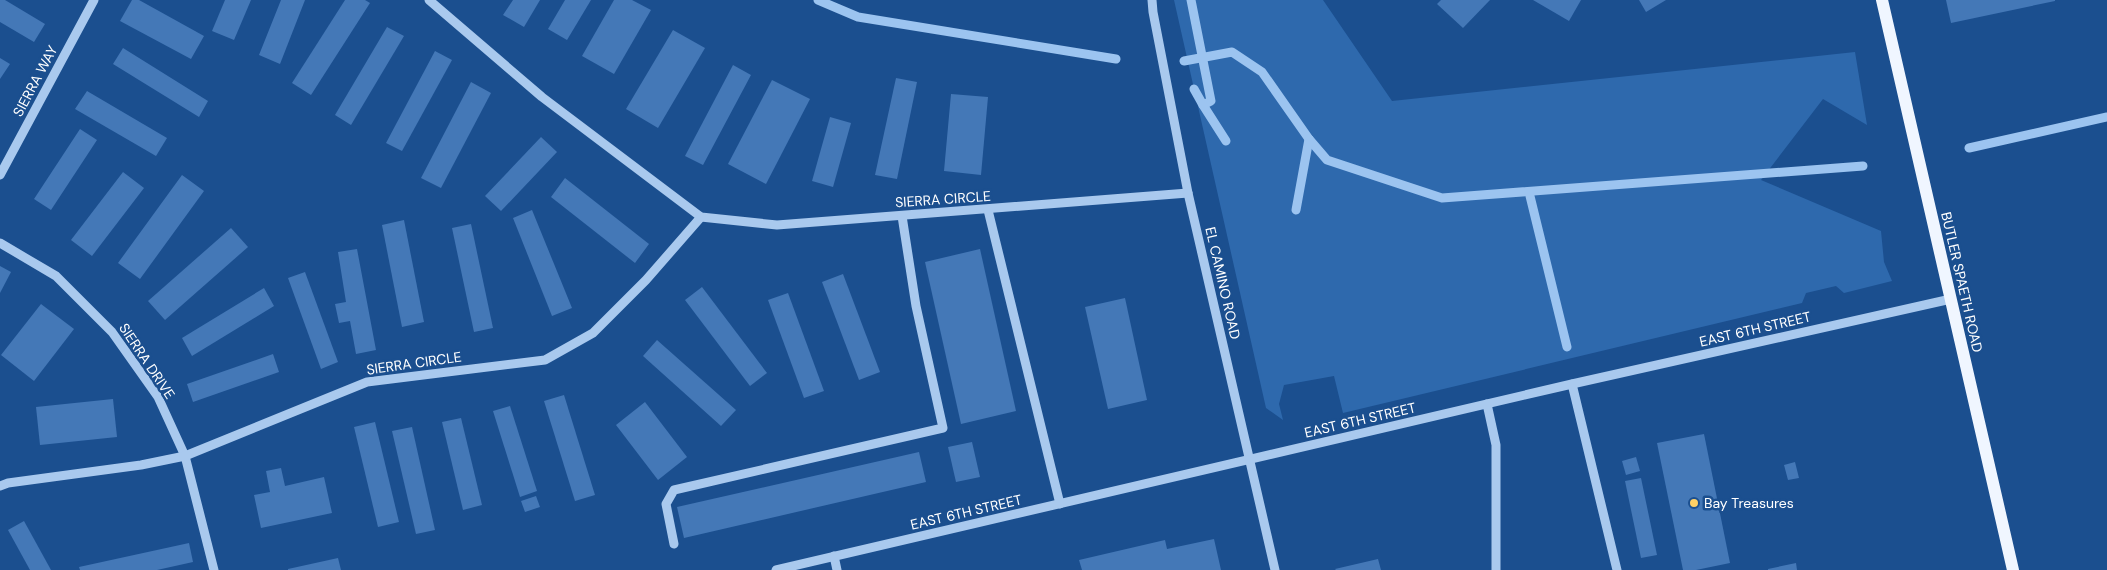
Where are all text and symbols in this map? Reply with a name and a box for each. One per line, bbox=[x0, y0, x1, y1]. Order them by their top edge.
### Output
street label: SIERRA WAY bbox=[9, 42, 61, 120]
street label: SIERRA CIRCLE bbox=[895, 187, 992, 211]
street label: BUTLER SPAETH ROAD bbox=[1937, 210, 1987, 354]
street label: EL CAMINO ROAD bbox=[1201, 225, 1245, 341]
street label: EAST 6TH STREET bbox=[1698, 307, 1813, 351]
street label: SIERRA DRIVE bbox=[115, 320, 179, 402]
street label: SIERRA CIRCLE bbox=[365, 347, 463, 379]
street label: EAST 6TH STREET bbox=[1303, 398, 1418, 442]
street label: EAST 6TH STREET bbox=[909, 490, 1024, 534]
place label: Bay Treasures bbox=[1704, 494, 1794, 512]
marker: Bay Treasures bbox=[1688, 497, 1700, 509]

